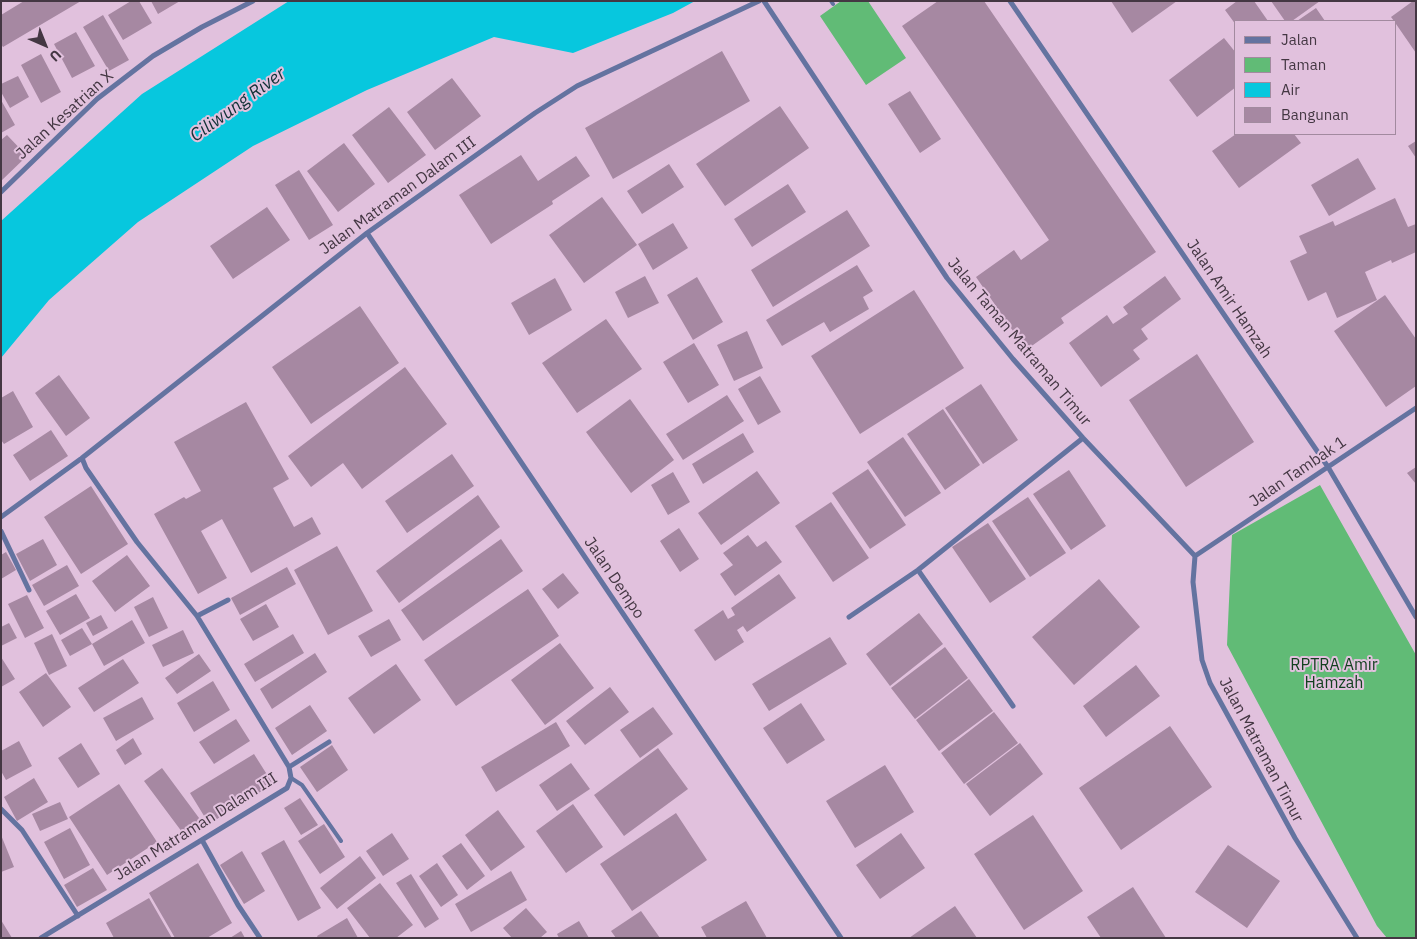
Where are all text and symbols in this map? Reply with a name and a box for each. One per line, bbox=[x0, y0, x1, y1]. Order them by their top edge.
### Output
north arrow bbox=[20, 20, 70, 70]
legend bbox=[1234, 20, 1397, 135]
text: Jalan bbox=[1281, 30, 1317, 49]
text: U bbox=[46, 46, 65, 66]
text: Taman bbox=[1281, 55, 1326, 74]
water label: Ciliwung River bbox=[186, 63, 290, 147]
street label: Jalan Kesatrian X bbox=[12, 66, 118, 164]
text: Air bbox=[1281, 80, 1300, 99]
text: Bangunan bbox=[1281, 105, 1349, 124]
street label: Jalan Matraman Dalam III bbox=[316, 133, 480, 259]
street label: Jalan Amir Hamzah bbox=[1182, 236, 1276, 362]
street label: Jalan Taman Matraman Timur bbox=[943, 254, 1095, 430]
street label: Jalan Tambak 1 bbox=[1246, 433, 1350, 511]
street label: Jalan Dempo bbox=[580, 534, 648, 622]
park label: RPTRA Amir Hamzah bbox=[1290, 655, 1378, 693]
street label: Jalan Matraman Timur bbox=[1215, 674, 1307, 826]
street label: Jalan Matraman Dalam III bbox=[111, 769, 281, 885]

